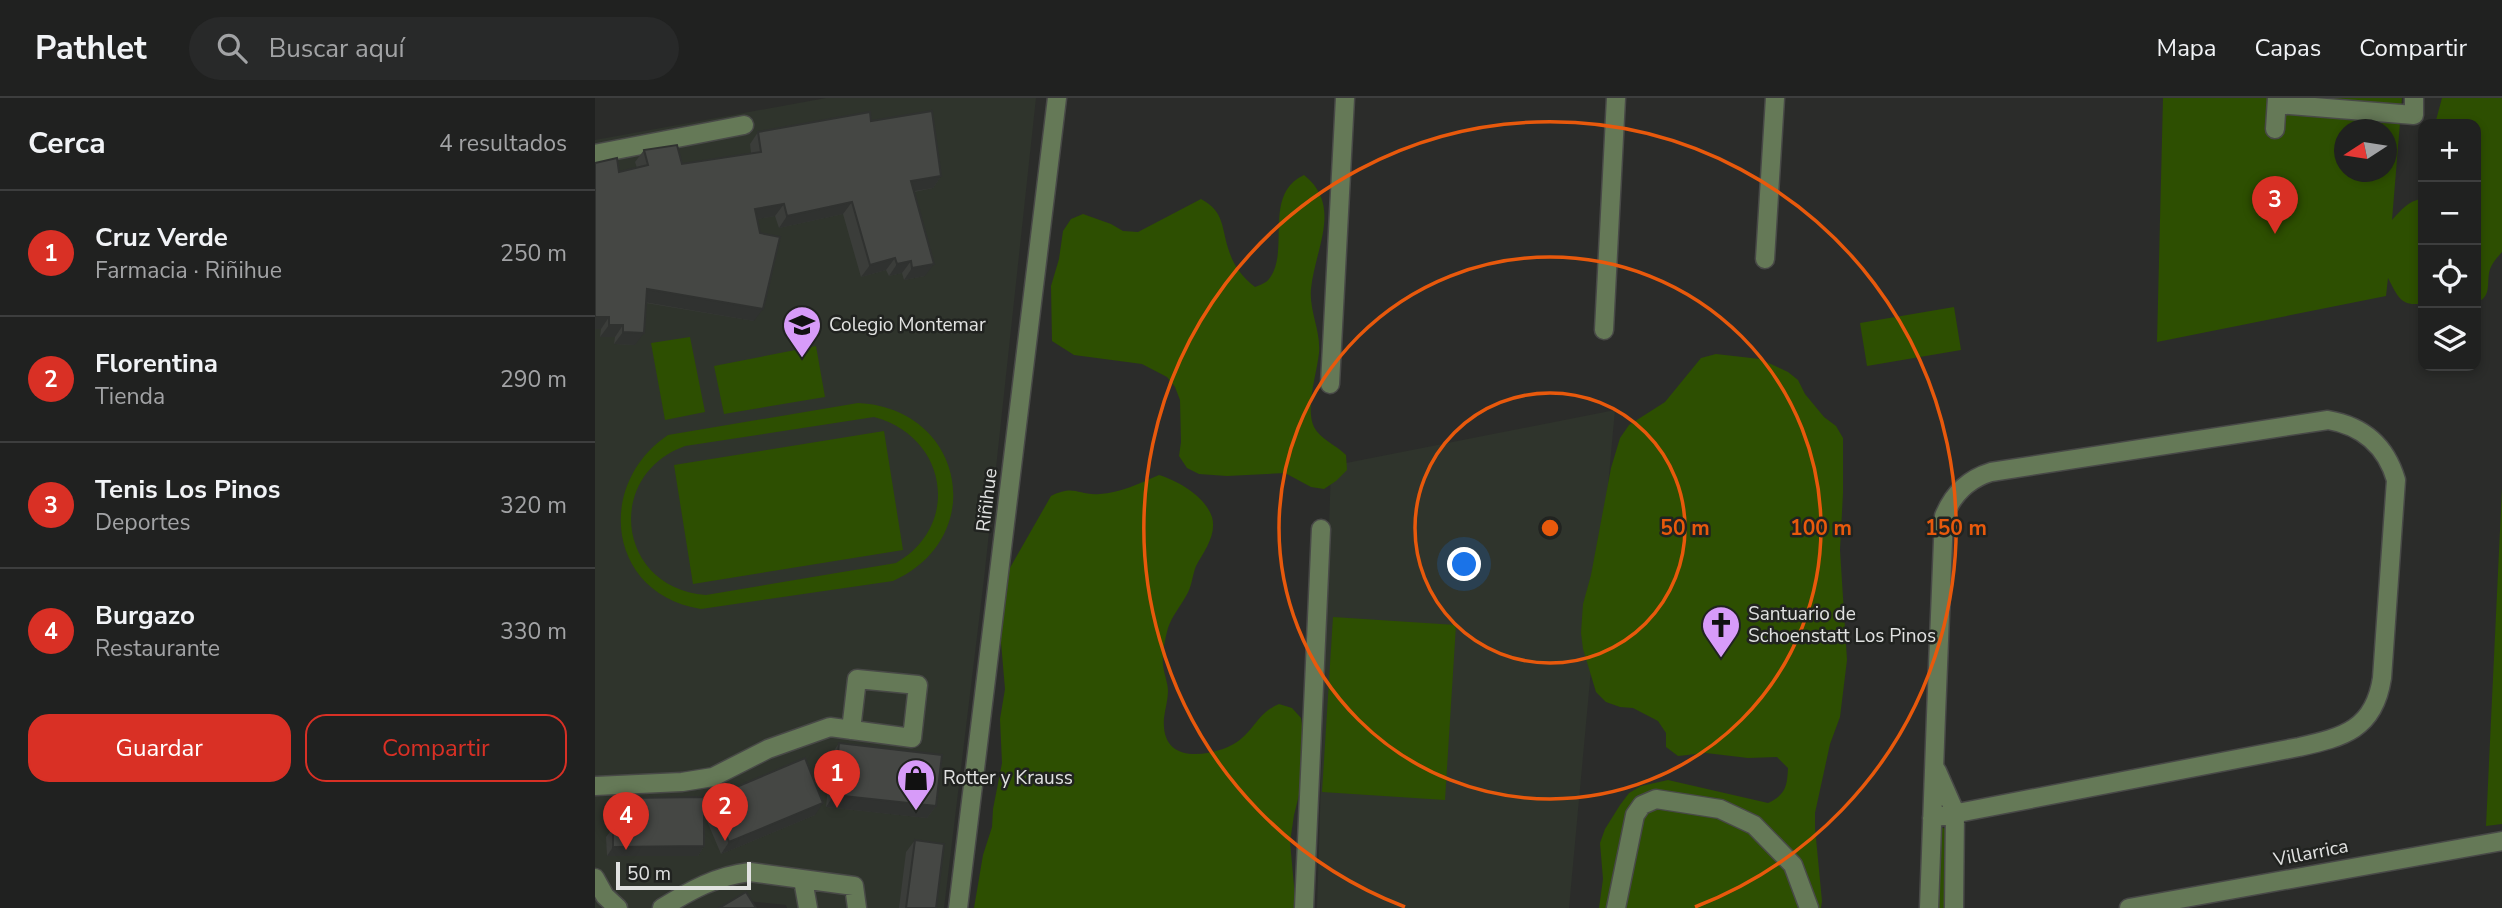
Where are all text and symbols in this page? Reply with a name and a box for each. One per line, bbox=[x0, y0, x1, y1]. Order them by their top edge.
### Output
search box bbox=[189, 17, 679, 80]
text: Pathlet bbox=[35, 26, 147, 71]
icon: search bbox=[213, 29, 251, 67]
text: Buscar aquí bbox=[269, 31, 405, 66]
text: Mapa bbox=[2157, 32, 2217, 64]
text: Capas bbox=[2255, 32, 2321, 64]
text: Compartir bbox=[2359, 32, 2467, 64]
north arrow bbox=[2334, 119, 2397, 182]
map controls bbox=[2418, 119, 2481, 371]
button: + bbox=[2418, 119, 2481, 182]
text: Cerca bbox=[28, 123, 106, 164]
text: 4 resultados bbox=[439, 128, 567, 159]
pin: 3 bbox=[2252, 176, 2298, 234]
button: − bbox=[2418, 182, 2481, 245]
text: Cruz Verde bbox=[95, 220, 228, 255]
text: 1 bbox=[44, 238, 58, 269]
text: 250 m bbox=[500, 238, 567, 269]
button: locate bbox=[2418, 245, 2481, 308]
text: Farmacia · Riñihue bbox=[95, 255, 282, 286]
school or university icon: Colegio Montemar bbox=[781, 304, 823, 359]
button: layers bbox=[2418, 308, 2481, 371]
place label: Colegio Montemar bbox=[829, 312, 986, 338]
text: Florentina bbox=[95, 346, 218, 381]
text: 2 bbox=[44, 364, 58, 395]
text: 290 m bbox=[500, 364, 567, 395]
text: Tienda bbox=[95, 381, 165, 412]
street label: Riñihue bbox=[970, 467, 1004, 533]
text: Tenis Los Pinos bbox=[95, 472, 280, 507]
text: 3 bbox=[44, 490, 58, 521]
text: 320 m bbox=[500, 490, 567, 521]
text: Deportes bbox=[95, 507, 191, 538]
text: 50 m bbox=[1660, 514, 1710, 542]
text: 100 m bbox=[1790, 514, 1852, 542]
text: 150 m bbox=[1925, 514, 1987, 542]
centre of rings bbox=[1538, 516, 1562, 540]
your location bbox=[1447, 547, 1481, 581]
text: Burgazo bbox=[95, 598, 195, 633]
place label: Santuario de Schoenstatt Los Pinos bbox=[1748, 601, 1936, 649]
church icon: Santuario de Schoenstatt Los Pinos bbox=[1700, 604, 1742, 659]
text: 4 bbox=[44, 616, 58, 647]
text: 330 m bbox=[500, 616, 567, 647]
text: Restaurante bbox=[95, 633, 220, 664]
button: Guardar bbox=[28, 714, 291, 782]
button: Compartir bbox=[305, 714, 567, 782]
pin: 1 bbox=[814, 750, 860, 808]
shop icon: Rotter y Krauss bbox=[895, 757, 937, 812]
place label: Rotter y Krauss bbox=[943, 765, 1073, 791]
pin: 2 bbox=[702, 783, 748, 841]
pin: 4 bbox=[603, 792, 649, 850]
street label: Villarrica bbox=[2270, 833, 2351, 873]
scale bar bbox=[616, 859, 751, 891]
text: 50 m bbox=[627, 861, 671, 887]

